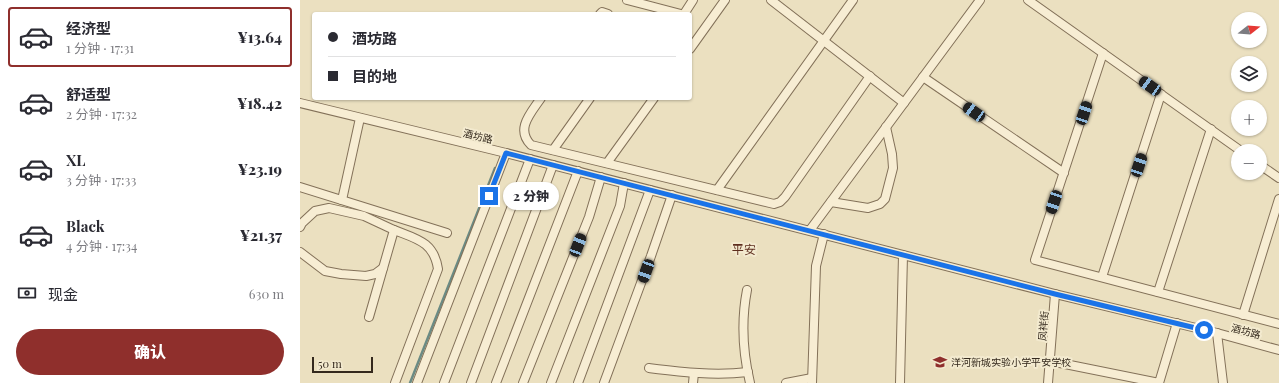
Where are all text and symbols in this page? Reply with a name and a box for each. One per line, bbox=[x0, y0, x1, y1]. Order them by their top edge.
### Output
north arrow bbox=[1231, 12, 1267, 48]
map controls bbox=[1231, 12, 1267, 180]
text: 经济型 bbox=[66, 18, 111, 38]
icon: car bbox=[18, 19, 54, 55]
text: ¥13.64 bbox=[238, 27, 282, 47]
text: 酒坊路 bbox=[352, 28, 397, 48]
text: 1 分钟 · 17:31 bbox=[66, 39, 134, 56]
button: layers bbox=[1231, 56, 1267, 92]
text: 目的地 bbox=[352, 66, 397, 86]
car bbox=[1137, 74, 1163, 98]
text: 舒适型 bbox=[66, 84, 111, 104]
icon: car bbox=[18, 85, 54, 121]
text: ¥18.42 bbox=[237, 93, 282, 113]
car bbox=[961, 100, 987, 124]
car bbox=[1075, 100, 1093, 126]
button: + bbox=[1231, 100, 1267, 136]
text: 2 分钟 · 17:32 bbox=[66, 105, 137, 122]
street label: 酒坊路 bbox=[462, 126, 494, 146]
button: − bbox=[1231, 144, 1267, 180]
text: XL bbox=[66, 150, 86, 170]
icon: car bbox=[18, 151, 54, 187]
car bbox=[1130, 152, 1148, 178]
text: ¥23.19 bbox=[238, 159, 282, 179]
text: 3 分钟 · 17:33 bbox=[66, 171, 136, 188]
callout: 2 分钟 bbox=[503, 182, 559, 210]
route end bbox=[480, 187, 498, 205]
text: 2 分钟 bbox=[513, 187, 549, 204]
car bbox=[1045, 189, 1063, 215]
text: Black bbox=[66, 216, 105, 236]
icon: car bbox=[18, 217, 54, 253]
text: ¥21.37 bbox=[240, 225, 282, 245]
car bbox=[568, 232, 588, 258]
text: 4 分钟 · 17:34 bbox=[66, 237, 137, 254]
district label: 平安 bbox=[732, 241, 756, 257]
car bbox=[636, 258, 656, 284]
icon: cash bbox=[16, 282, 38, 304]
text: 现金 bbox=[48, 284, 78, 304]
text: 630 m bbox=[249, 285, 284, 302]
street label: 凤祥街 bbox=[1035, 310, 1051, 342]
street label: 酒坊路 bbox=[1230, 320, 1262, 342]
route start bbox=[1195, 321, 1213, 339]
button: 确认 bbox=[16, 329, 284, 375]
school or university icon: 洋河新城实验小学平安学校 bbox=[932, 354, 948, 370]
scale bar bbox=[312, 355, 373, 374]
place label: 洋河新城实验小学平安学校 bbox=[951, 355, 1071, 369]
text: 50 m bbox=[318, 356, 342, 371]

